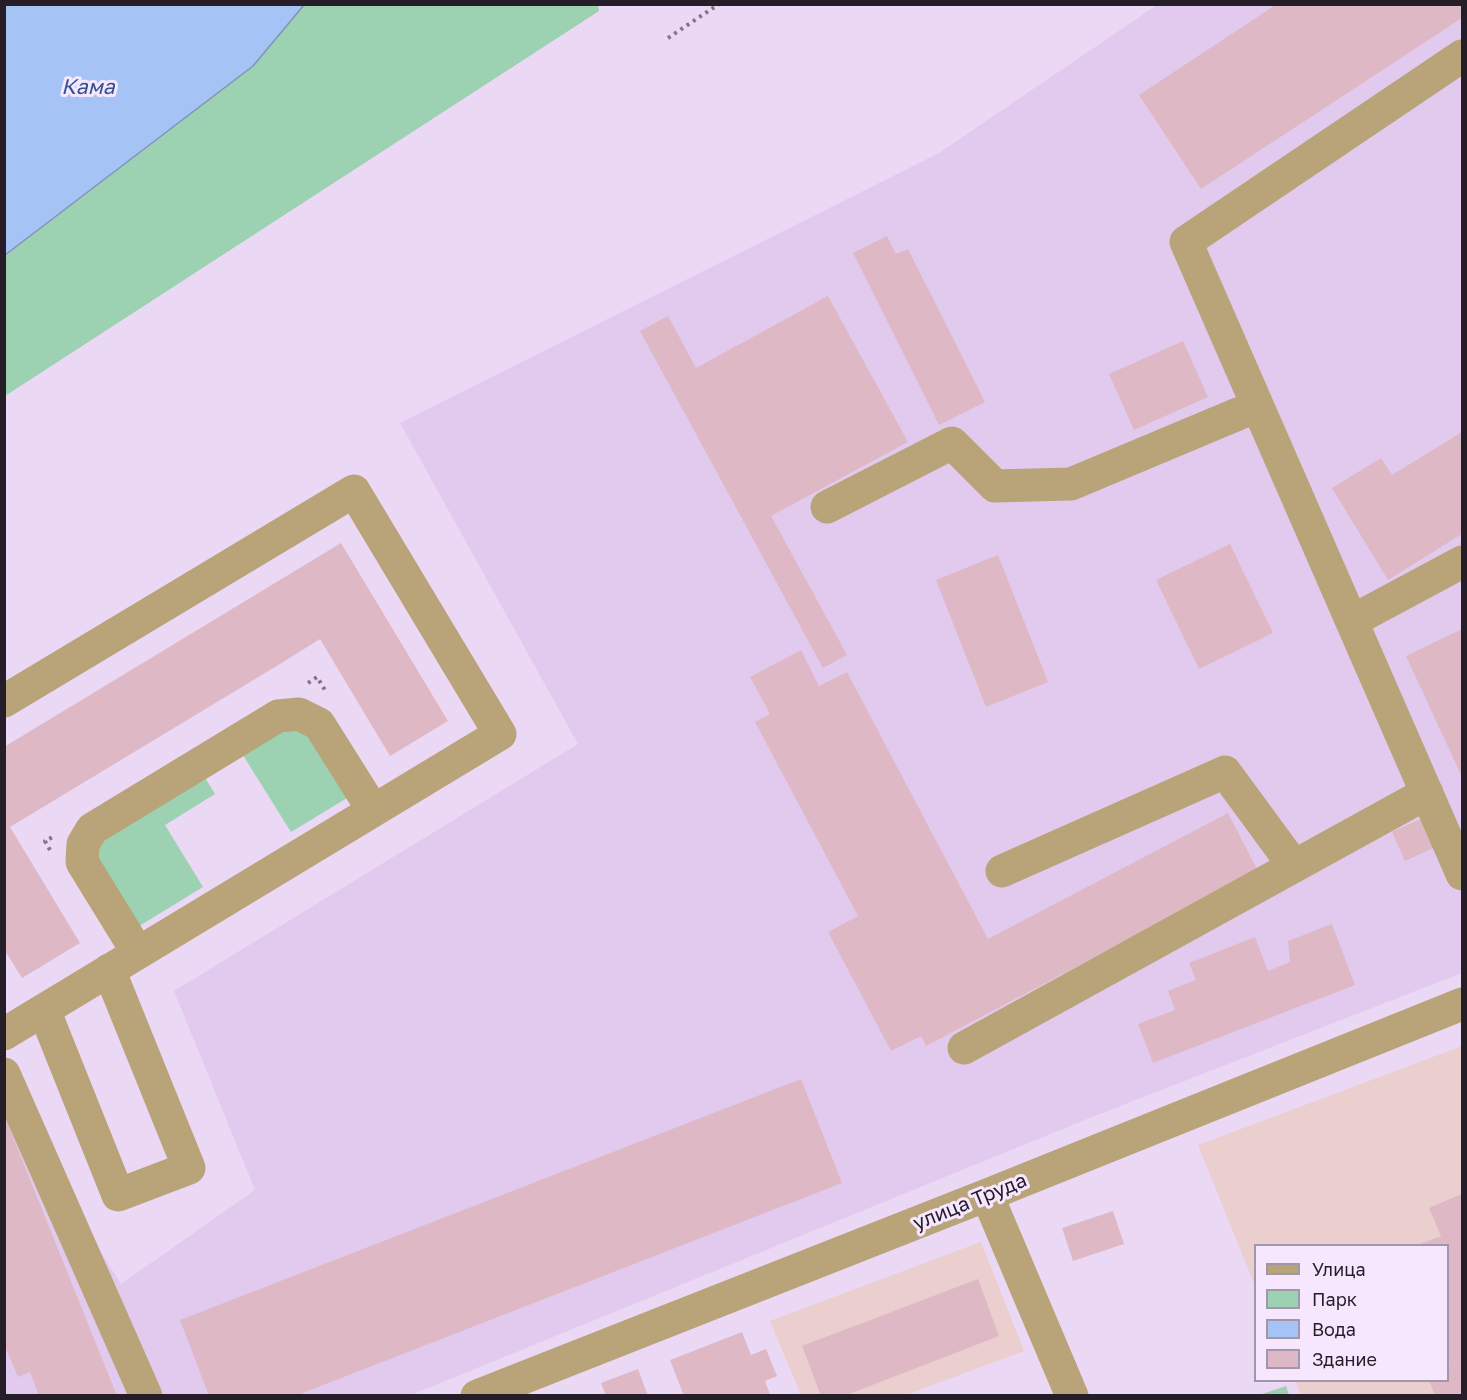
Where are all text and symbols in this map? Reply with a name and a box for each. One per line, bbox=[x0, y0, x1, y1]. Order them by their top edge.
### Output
water label: Кама bbox=[61, 74, 115, 100]
street label: улица Труда bbox=[910, 1168, 1030, 1236]
legend bbox=[1254, 1244, 1449, 1382]
text: Улица bbox=[1312, 1258, 1366, 1280]
text: Парк bbox=[1312, 1288, 1357, 1310]
text: Вода bbox=[1312, 1318, 1356, 1340]
text: Здание bbox=[1312, 1348, 1377, 1370]

